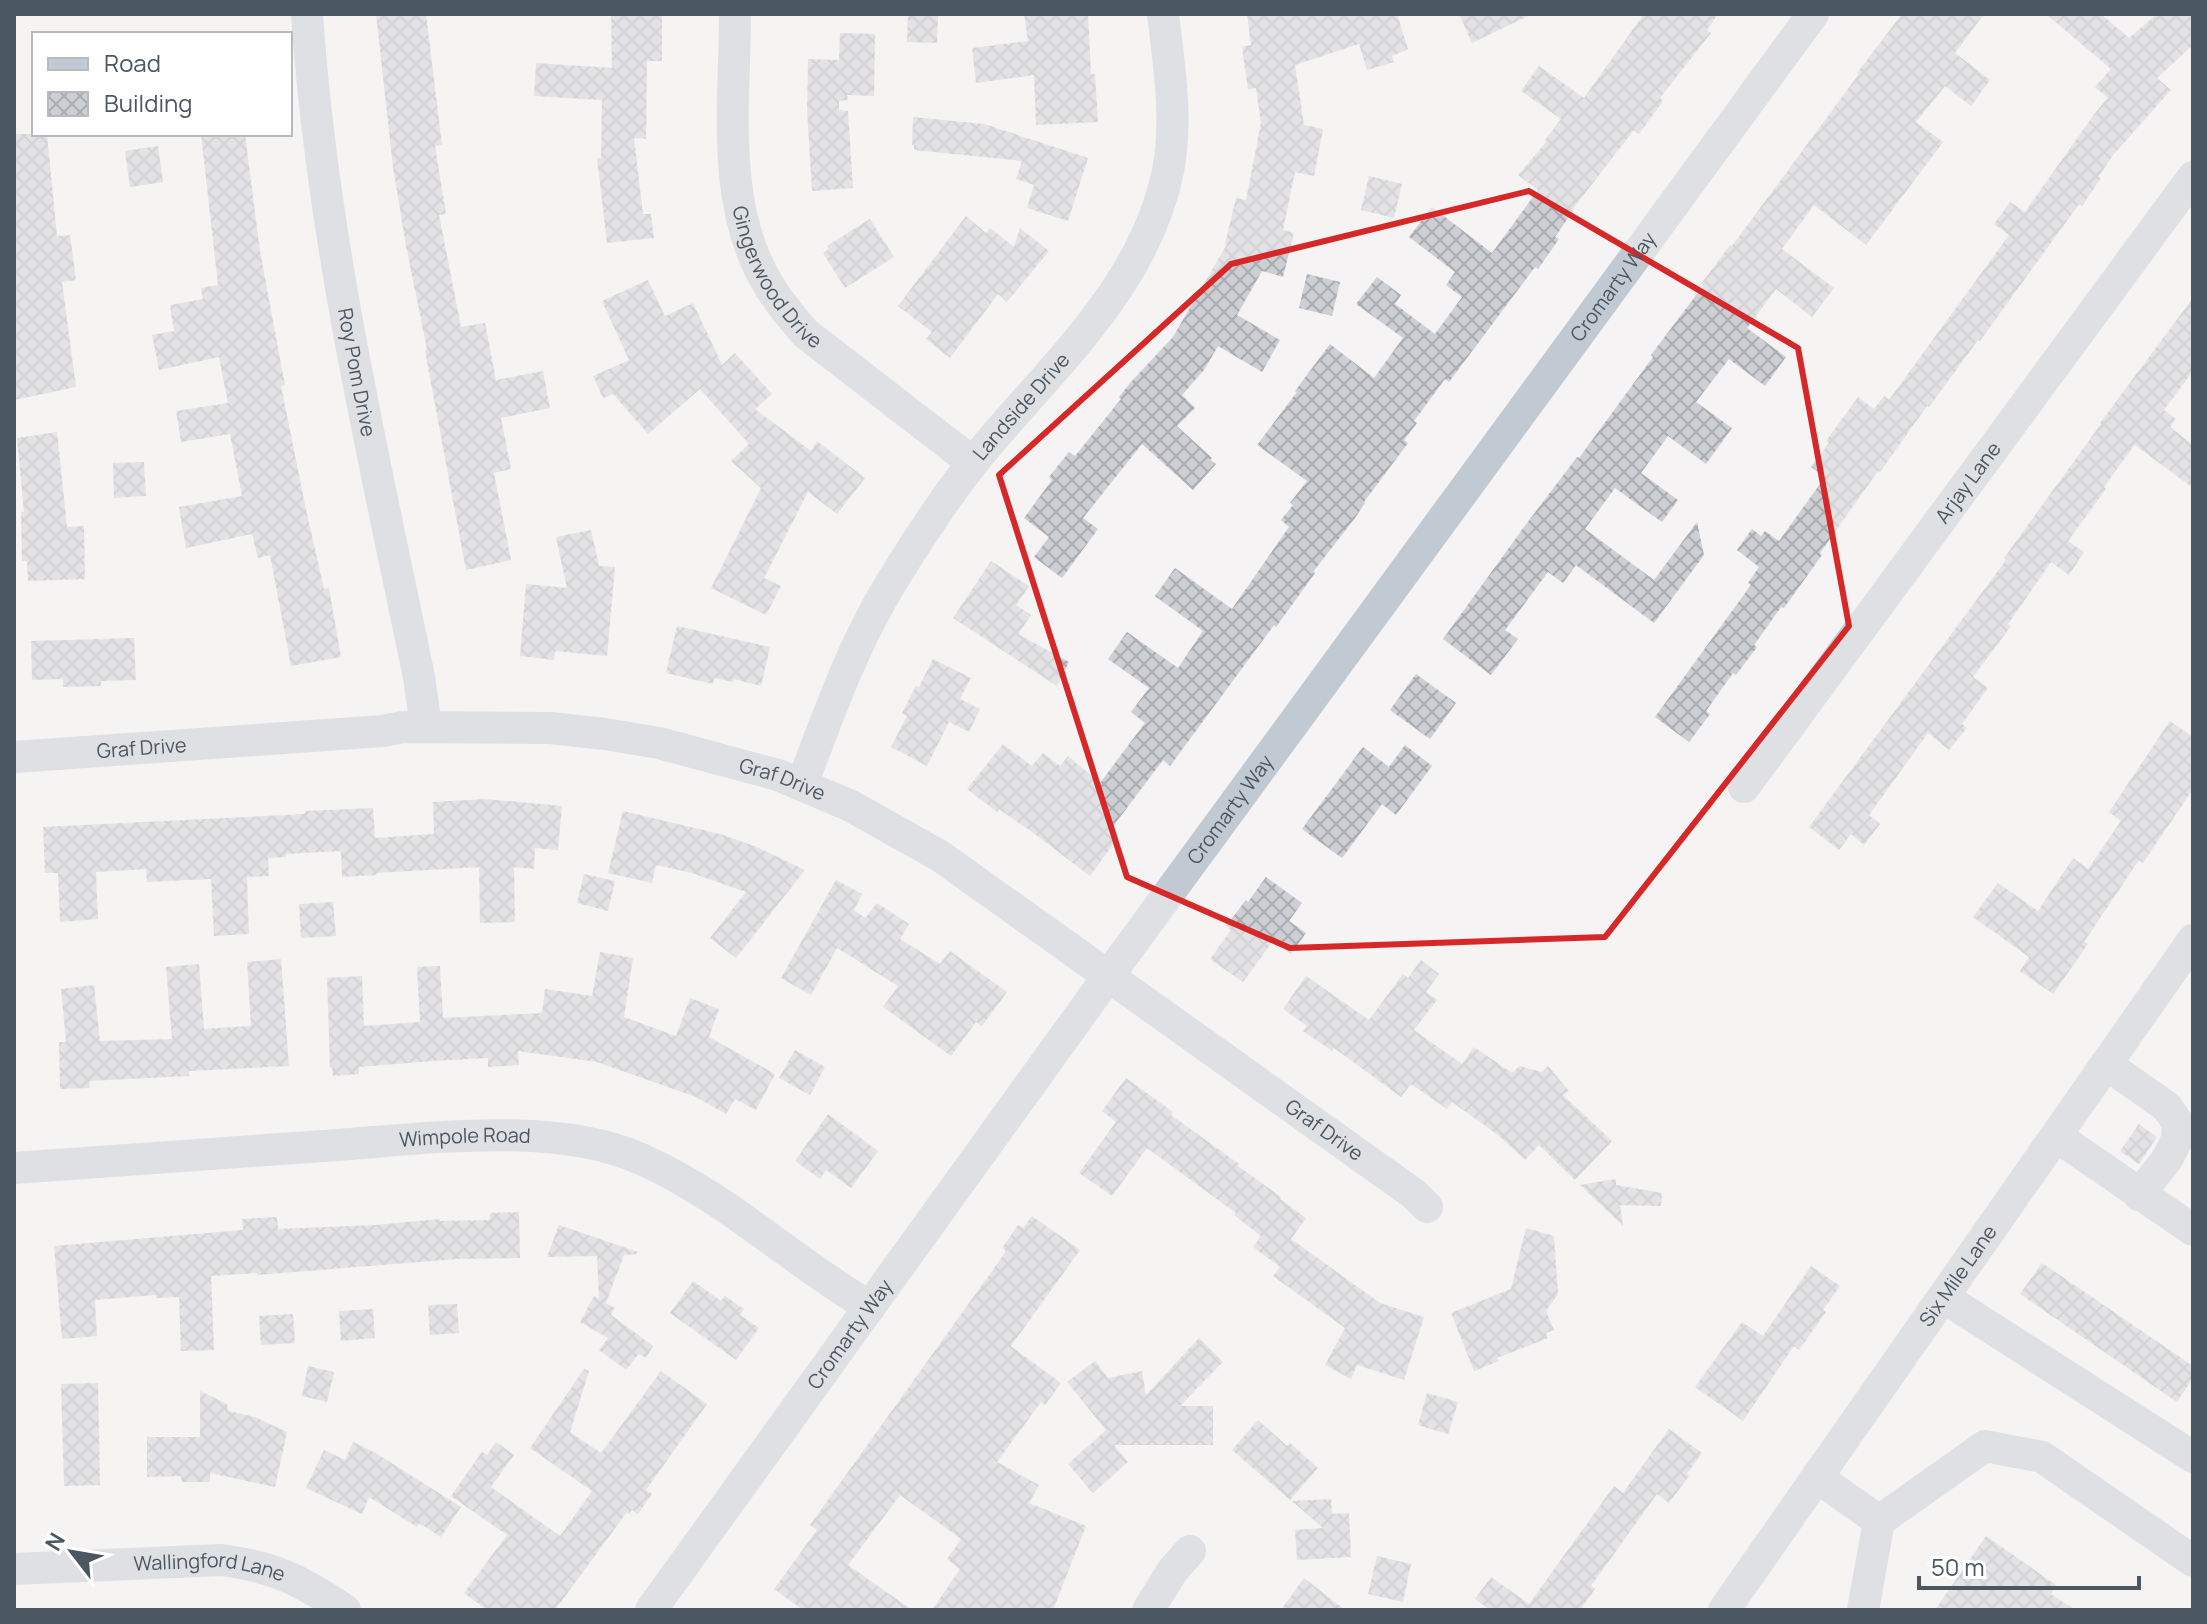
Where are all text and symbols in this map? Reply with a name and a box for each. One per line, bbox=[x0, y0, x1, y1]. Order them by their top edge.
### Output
legend bbox=[32, 32, 292, 136]
text: Road bbox=[104, 46, 161, 79]
text: Building bbox=[104, 86, 192, 119]
street label: Gingerwood Drive bbox=[727, 203, 828, 354]
street label: Cromarty Way bbox=[1564, 226, 1662, 347]
street label: Roy Pom Drive bbox=[332, 306, 383, 439]
street label: Landside Drive bbox=[966, 347, 1075, 466]
street label: Arjay Lane bbox=[1929, 436, 2007, 528]
street label: Graf Drive bbox=[96, 731, 187, 764]
street label: Cromarty Way bbox=[1181, 749, 1279, 870]
street label: Graf Drive bbox=[736, 751, 830, 807]
street label: Graf Drive bbox=[1280, 1093, 1369, 1167]
street label: Wimpole Road bbox=[398, 1121, 531, 1153]
street label: Six Mile Lane bbox=[1913, 1219, 2003, 1332]
street label: Cromarty Way bbox=[801, 1273, 899, 1394]
north arrow bbox=[32, 1512, 112, 1592]
text: N bbox=[38, 1527, 72, 1556]
scale bar bbox=[1919, 1540, 2139, 1590]
street label: Wallingford Lane bbox=[133, 1546, 289, 1588]
text: 50 m bbox=[1931, 1550, 1985, 1583]

